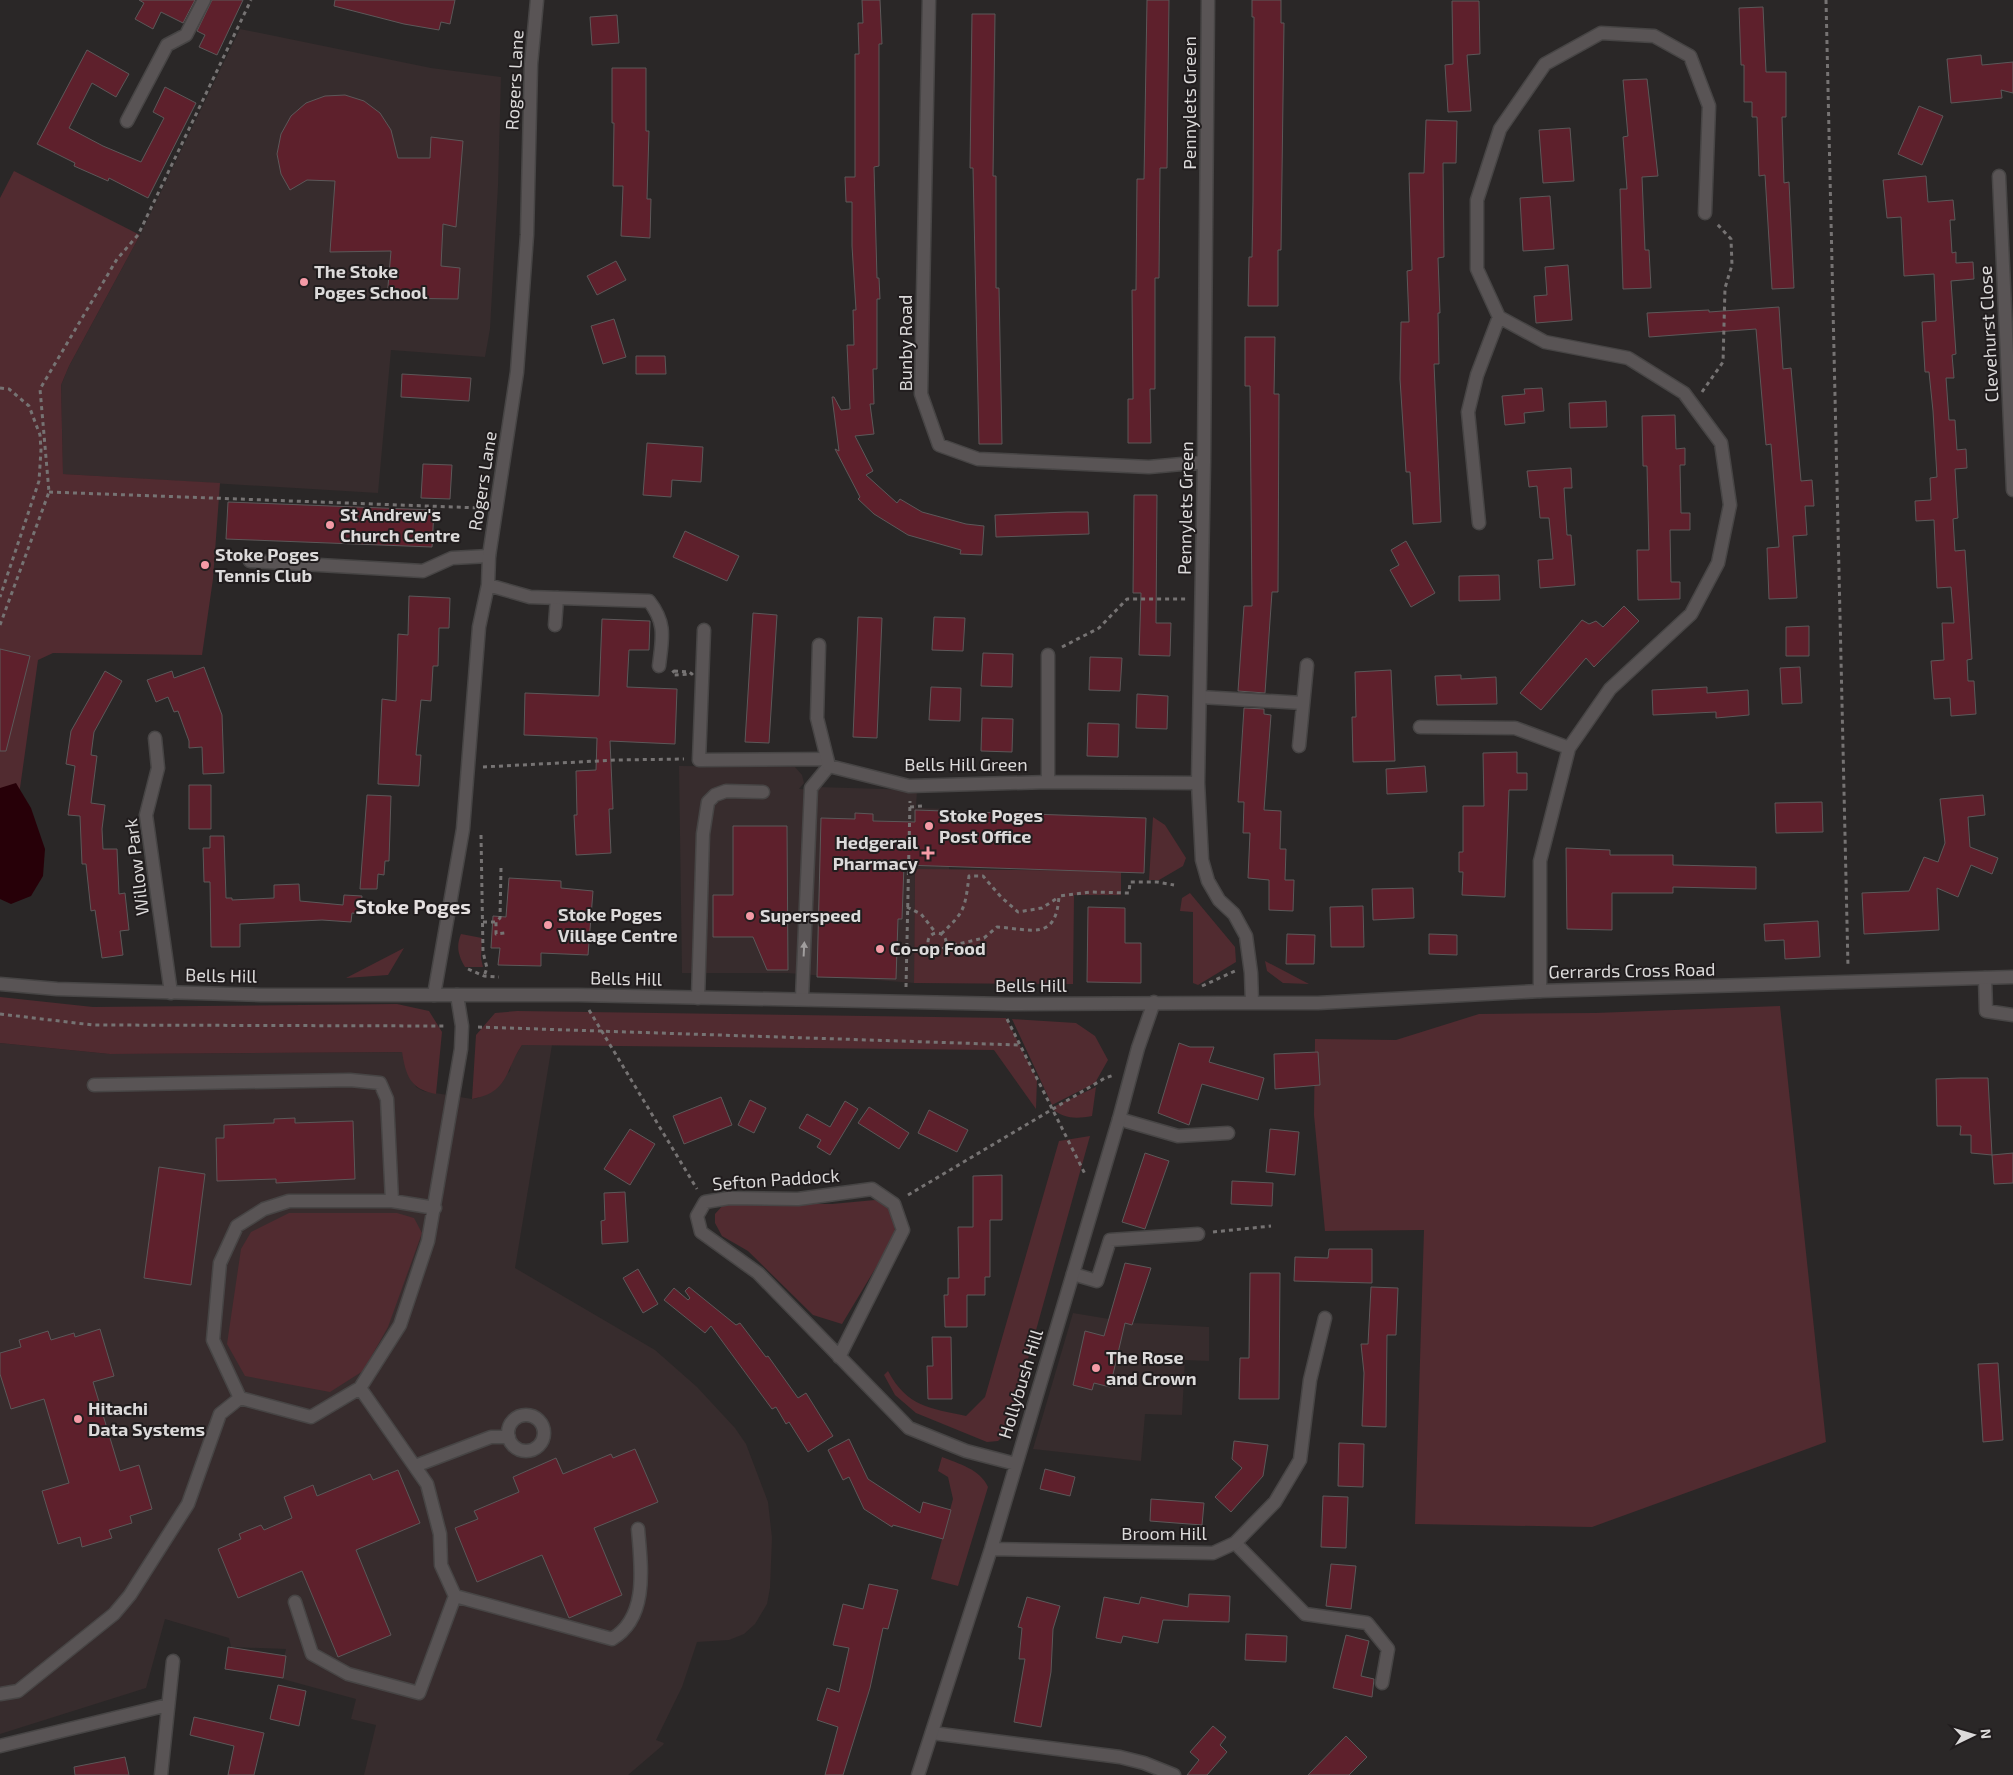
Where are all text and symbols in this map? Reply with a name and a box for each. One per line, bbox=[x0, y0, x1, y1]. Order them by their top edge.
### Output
street label: Rogers Lane bbox=[500, 29, 528, 131]
street label: Pennylets Green bbox=[1178, 36, 1200, 170]
place label: The Stoke Poges School bbox=[314, 260, 427, 303]
street label: Clevehurst Close bbox=[1973, 265, 2003, 403]
marker: The Stoke Poges School bbox=[298, 276, 310, 288]
street label: Bunby Road bbox=[894, 295, 916, 391]
street label: Rogers Lane bbox=[463, 429, 501, 532]
street label: Pennylets Green bbox=[1173, 441, 1197, 575]
place label: St Andrew's Church Centre bbox=[340, 503, 460, 546]
marker: St Andrew's Church Centre bbox=[324, 519, 336, 531]
place label: Stoke Poges Tennis Club bbox=[215, 543, 319, 586]
marker: Stoke Poges Tennis Club bbox=[199, 559, 211, 571]
street label: Bells Hill Green bbox=[904, 753, 1028, 775]
place label: Stoke Poges Post Office bbox=[939, 804, 1043, 847]
street label: Willow Park bbox=[119, 817, 153, 917]
marker: Stoke Poges Post Office bbox=[923, 820, 935, 832]
place label: Hedgerail Pharmacy bbox=[833, 831, 919, 874]
marker: Hedgerail Pharmacy bbox=[922, 847, 934, 859]
district label: Stoke Poges bbox=[355, 894, 471, 918]
place label: Stoke Poges Village Centre bbox=[558, 903, 678, 946]
place label: Superspeed bbox=[760, 904, 861, 926]
marker: Superspeed bbox=[744, 910, 756, 922]
marker: Stoke Poges Village Centre bbox=[542, 919, 554, 931]
place label: Co-op Food bbox=[890, 937, 986, 959]
one-way arrow bbox=[801, 941, 809, 957]
marker: Co-op Food bbox=[874, 943, 886, 955]
street label: Gerrards Cross Road bbox=[1548, 958, 1716, 982]
street label: Bells Hill bbox=[185, 963, 258, 987]
street label: Bells Hill bbox=[590, 966, 663, 990]
street label: Bells Hill bbox=[995, 974, 1068, 996]
street label: Sefton Paddock bbox=[712, 1164, 840, 1194]
street label: Hollybush Hill bbox=[993, 1326, 1047, 1441]
place label: The Rose and Crown bbox=[1106, 1346, 1196, 1389]
marker: The Rose and Crown bbox=[1090, 1362, 1102, 1374]
place label: Hitachi Data Systems bbox=[88, 1397, 205, 1440]
marker: Hitachi Data Systems bbox=[72, 1413, 84, 1425]
street label: Broom Hill bbox=[1121, 1522, 1207, 1544]
north arrow bbox=[1948, 1710, 1998, 1760]
text: N bbox=[1978, 1728, 1995, 1740]

